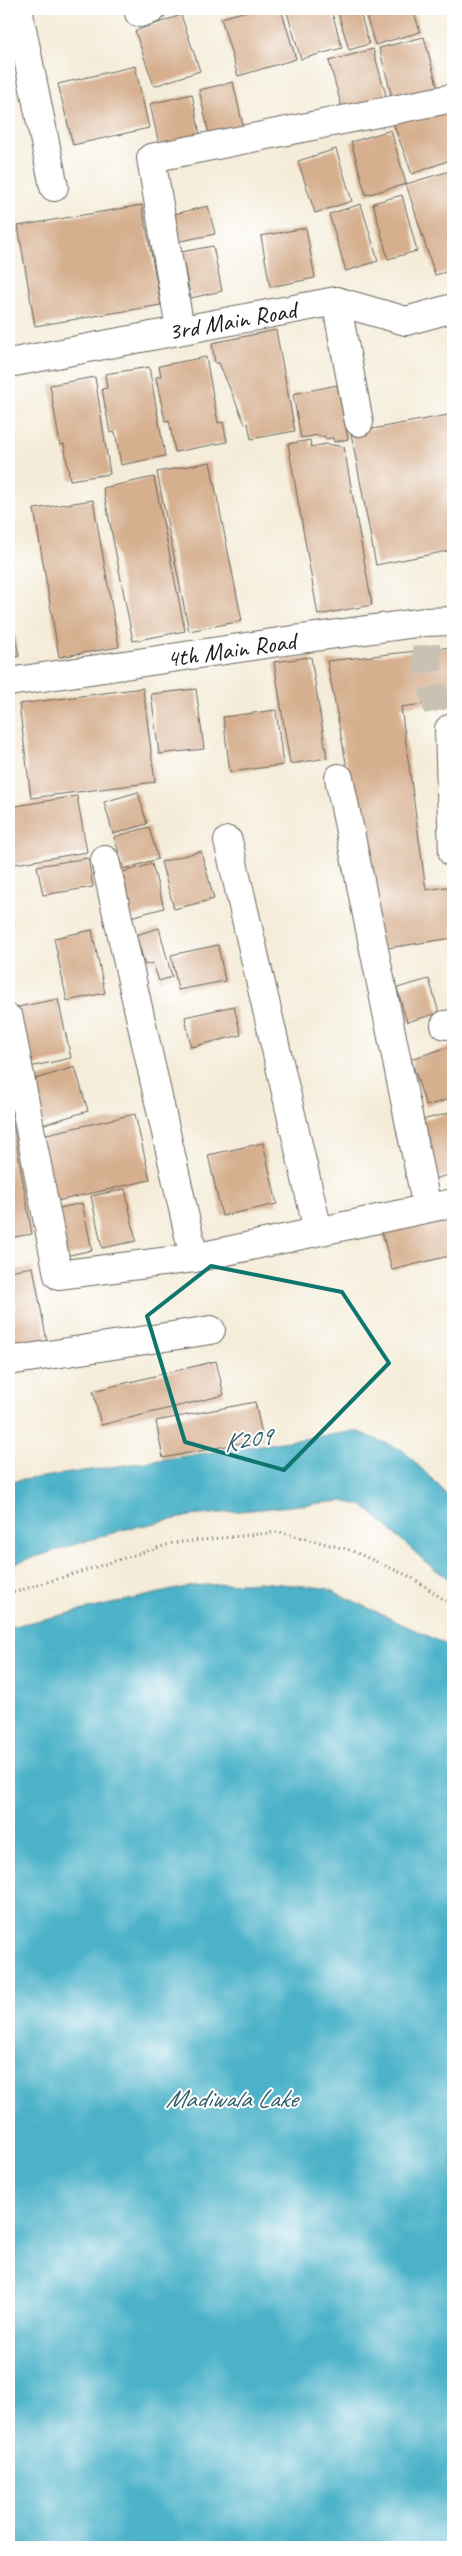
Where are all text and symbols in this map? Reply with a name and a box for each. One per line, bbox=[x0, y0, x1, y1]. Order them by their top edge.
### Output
street label: 3rd Main Road bbox=[166, 293, 303, 348]
street label: 4th Main Road bbox=[165, 625, 302, 675]
water label: K209 bbox=[221, 1419, 279, 1460]
water label: Madiwala Lake bbox=[166, 2082, 300, 2115]

